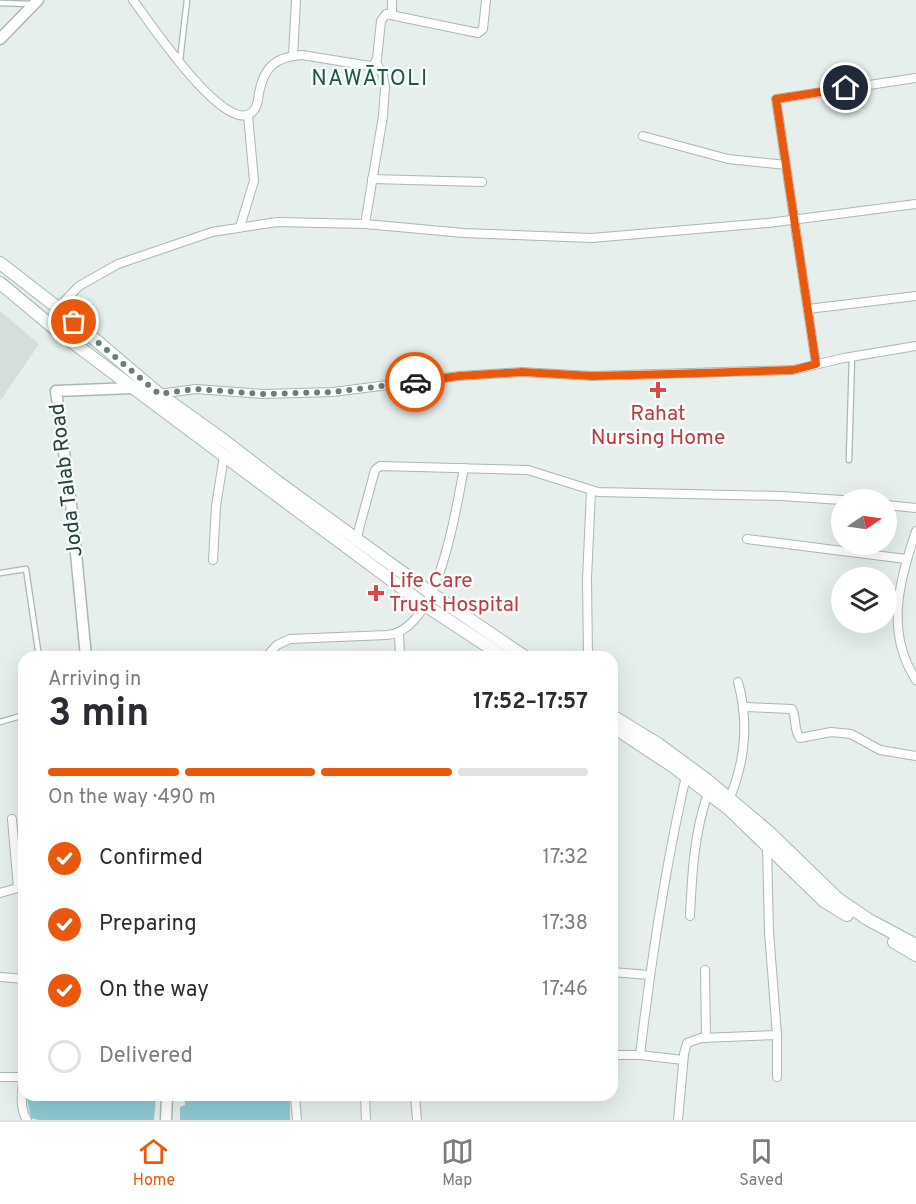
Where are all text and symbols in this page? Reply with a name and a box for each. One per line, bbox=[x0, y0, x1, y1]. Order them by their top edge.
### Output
pin bbox=[820, 62, 871, 113]
district label: NAWĀTOLI bbox=[311, 65, 429, 93]
icon: home bbox=[829, 71, 862, 104]
pin bbox=[48, 296, 99, 347]
icon: bag bbox=[57, 305, 90, 338]
courier bbox=[385, 352, 445, 412]
icon: car bbox=[399, 366, 432, 399]
marker: Rahat Nursing Home bbox=[649, 381, 667, 399]
place label: Rahat Nursing Home bbox=[591, 401, 725, 452]
street label: Joda Talab Road bbox=[44, 402, 90, 558]
north arrow bbox=[831, 489, 897, 555]
map controls bbox=[831, 489, 897, 633]
button: layers bbox=[831, 567, 897, 633]
place label: Life Care Trust Hospital bbox=[389, 568, 519, 619]
marker: Life Care Trust Hospital bbox=[367, 584, 385, 602]
text: Arriving in bbox=[48, 667, 141, 693]
text: 17:52–17:57 bbox=[473, 689, 588, 716]
text: 3 min bbox=[48, 691, 149, 740]
text: On the way · 490 m bbox=[48, 785, 216, 811]
icon: check bbox=[48, 842, 81, 875]
text: Confirmed bbox=[99, 845, 203, 872]
text: 17:32 bbox=[543, 845, 588, 871]
icon: check bbox=[48, 908, 81, 941]
text: Preparing bbox=[99, 911, 197, 938]
text: 17:38 bbox=[542, 911, 588, 937]
icon: check bbox=[48, 974, 81, 1007]
text: On the way bbox=[99, 977, 209, 1004]
text: 17:46 bbox=[542, 977, 588, 1003]
text: Delivered bbox=[99, 1043, 193, 1070]
tab: Home bbox=[133, 1135, 175, 1191]
tab: Map bbox=[441, 1135, 474, 1191]
tab: Saved bbox=[739, 1135, 783, 1191]

